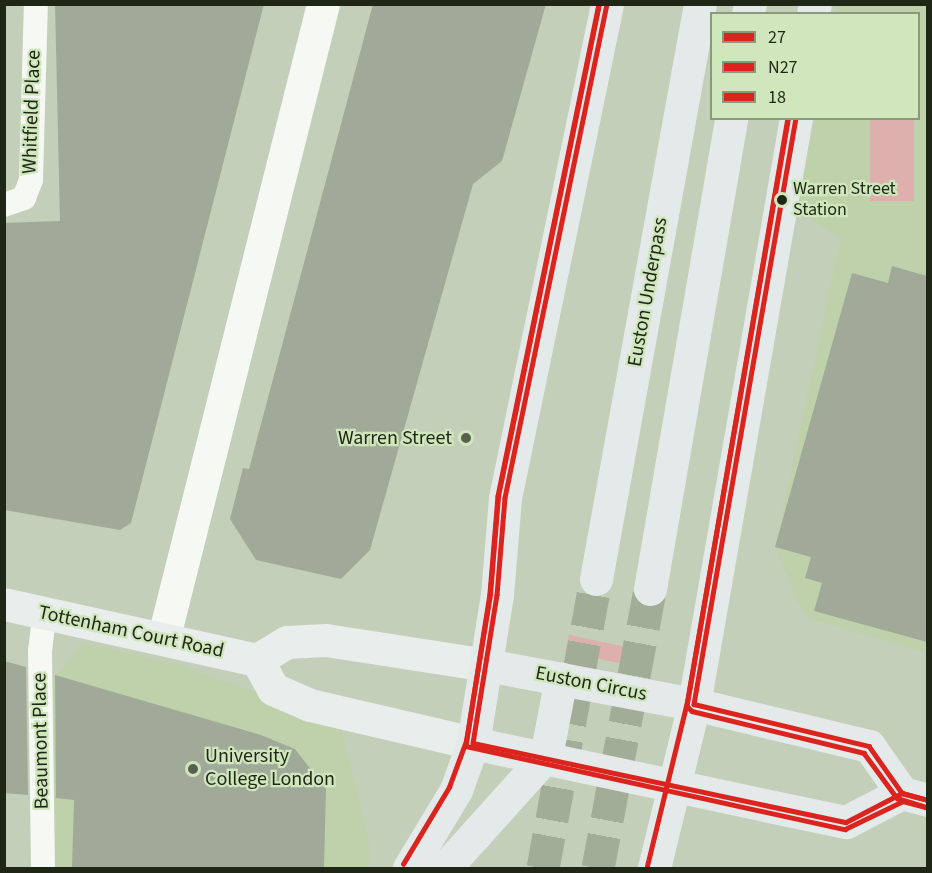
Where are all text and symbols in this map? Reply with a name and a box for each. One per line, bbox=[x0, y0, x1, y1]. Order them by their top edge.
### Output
legend bbox=[710, 12, 920, 120]
text: 27 bbox=[768, 25, 786, 50]
street label: Whitfield Place bbox=[18, 50, 46, 174]
text: N27 bbox=[768, 55, 798, 80]
text: 18 bbox=[768, 85, 786, 110]
place label: Warren Street Station bbox=[793, 179, 896, 222]
marker: Warren Street Station bbox=[776, 194, 788, 206]
street label: Euston Underpass bbox=[623, 215, 673, 369]
place label: Warren Street bbox=[338, 426, 452, 450]
marker: Warren Street bbox=[457, 429, 475, 447]
street label: Tottenham Court Road bbox=[36, 601, 226, 663]
street label: Euston Circus bbox=[533, 661, 649, 707]
street label: Beaumont Place bbox=[28, 673, 54, 809]
place label: University College London bbox=[205, 745, 335, 792]
marker: University College London bbox=[186, 762, 200, 776]

